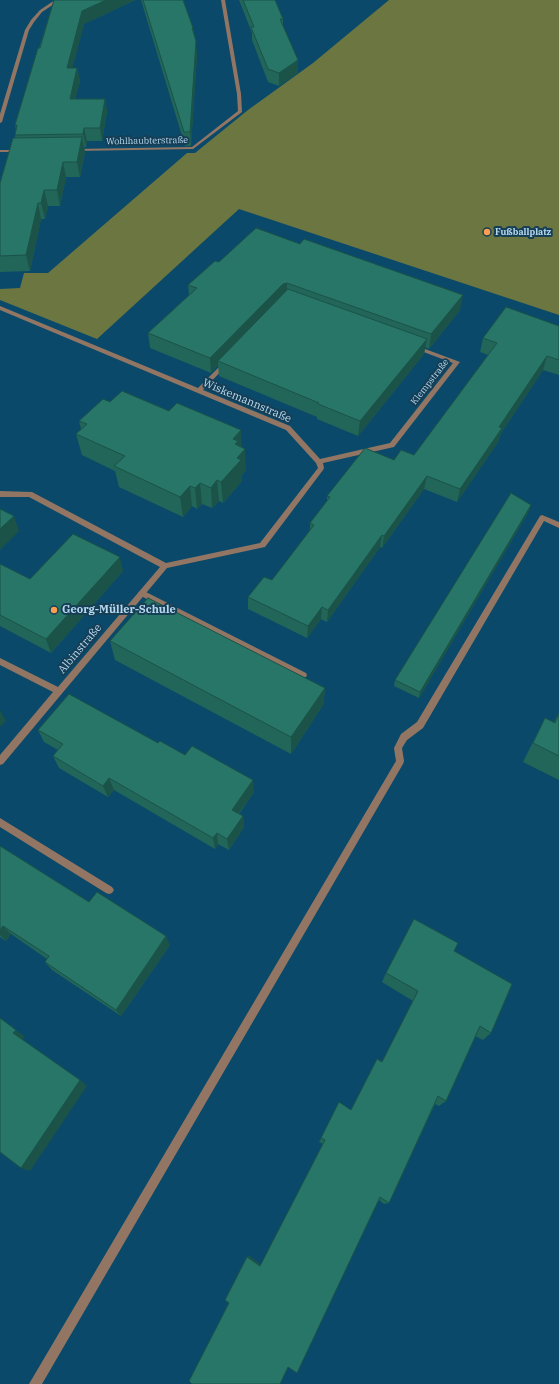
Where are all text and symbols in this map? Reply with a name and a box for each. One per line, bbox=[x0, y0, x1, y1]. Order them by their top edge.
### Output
street label: Wohlhaubterstraße bbox=[106, 135, 188, 147]
marker: Fußballplatz bbox=[482, 227, 492, 237]
place label: Fußballplatz bbox=[495, 227, 551, 237]
street label: Klempstraße bbox=[409, 357, 451, 407]
street label: Wiskemannstraße bbox=[201, 376, 293, 426]
place label: Georg-Müller-Schule bbox=[62, 603, 176, 617]
marker: Georg-Müller-Schule bbox=[49, 605, 59, 615]
street label: Albinstraße bbox=[55, 621, 105, 677]

